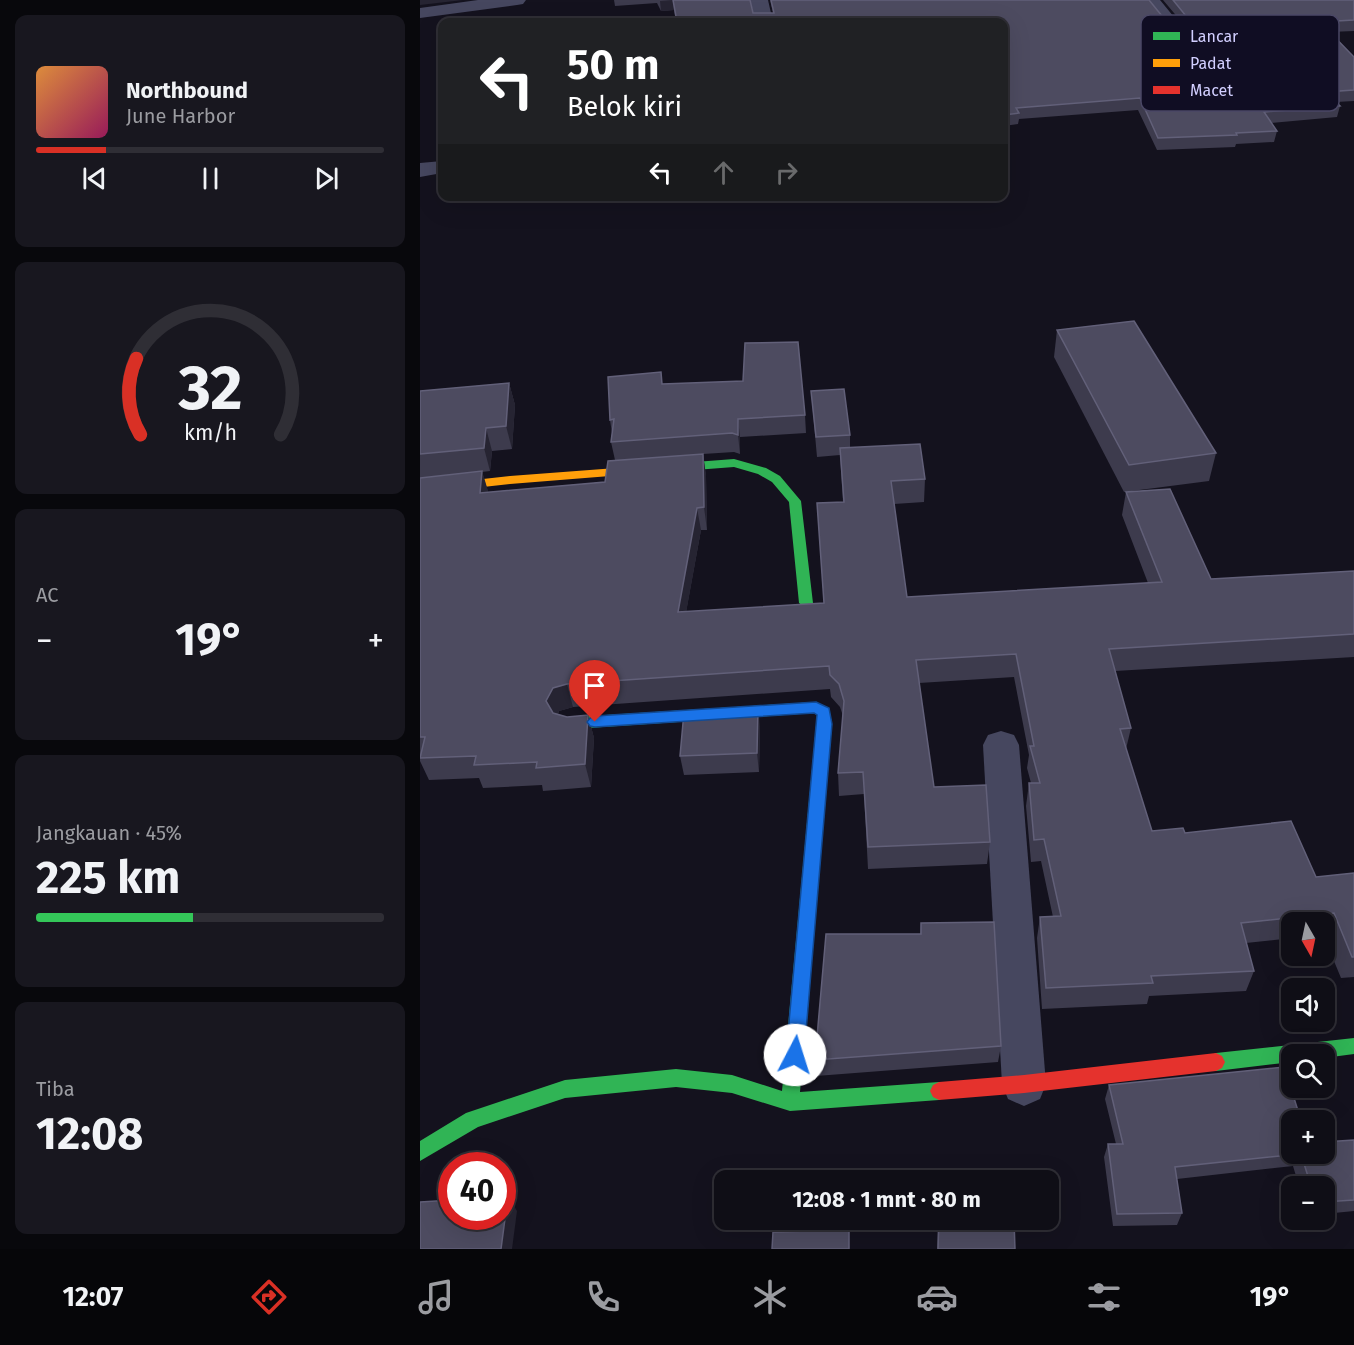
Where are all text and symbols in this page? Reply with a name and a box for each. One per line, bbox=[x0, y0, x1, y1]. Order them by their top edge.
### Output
legend bbox=[1141, 15, 1339, 111]
text: Lancar bbox=[1190, 27, 1239, 46]
text: 50 m bbox=[567, 40, 660, 90]
icon: left bbox=[468, 42, 546, 120]
text: Padat bbox=[1190, 54, 1231, 73]
text: Northbound bbox=[126, 77, 248, 104]
text: Macet bbox=[1190, 81, 1233, 100]
text: Belok kiri bbox=[567, 91, 682, 123]
text: June Harbor bbox=[126, 104, 235, 128]
icon: left bbox=[644, 156, 677, 189]
icon: ahead bbox=[707, 156, 740, 189]
icon: right bbox=[770, 156, 803, 189]
icon: previous bbox=[78, 162, 111, 195]
icon: pause bbox=[194, 162, 227, 195]
icon: next bbox=[310, 162, 343, 195]
text: 32 bbox=[177, 351, 242, 426]
text: km/h bbox=[183, 420, 237, 446]
text: AC bbox=[36, 583, 58, 607]
text: 19° bbox=[175, 613, 245, 667]
text: − bbox=[36, 621, 53, 661]
text: + bbox=[368, 621, 384, 661]
pin bbox=[569, 660, 620, 722]
icon: arrive bbox=[578, 669, 611, 702]
text: Jangkauan · 45% bbox=[36, 821, 182, 845]
text: 225 km bbox=[36, 851, 180, 905]
north arrow bbox=[1281, 912, 1335, 966]
map controls bbox=[1281, 912, 1335, 1230]
button: sound bbox=[1281, 978, 1335, 1032]
position arrow bbox=[763, 1023, 827, 1087]
button: search bbox=[1281, 1044, 1335, 1098]
text: Tiba bbox=[36, 1077, 75, 1101]
text: 12:08 bbox=[36, 1107, 143, 1161]
button: + bbox=[1281, 1110, 1335, 1164]
speed limit sign: 40 bbox=[438, 1152, 516, 1230]
button: − bbox=[1281, 1176, 1335, 1230]
text: 12:08 · 1 mnt · 80 m bbox=[792, 1186, 981, 1213]
icon: directions bbox=[248, 1276, 290, 1318]
icon: music bbox=[415, 1276, 457, 1318]
icon: phone bbox=[582, 1276, 624, 1318]
icon: climate bbox=[749, 1276, 791, 1318]
icon: car bbox=[916, 1276, 958, 1318]
icon: filters bbox=[1083, 1276, 1125, 1318]
text: 12:07 bbox=[62, 1281, 123, 1313]
text: 19° bbox=[1250, 1281, 1291, 1313]

